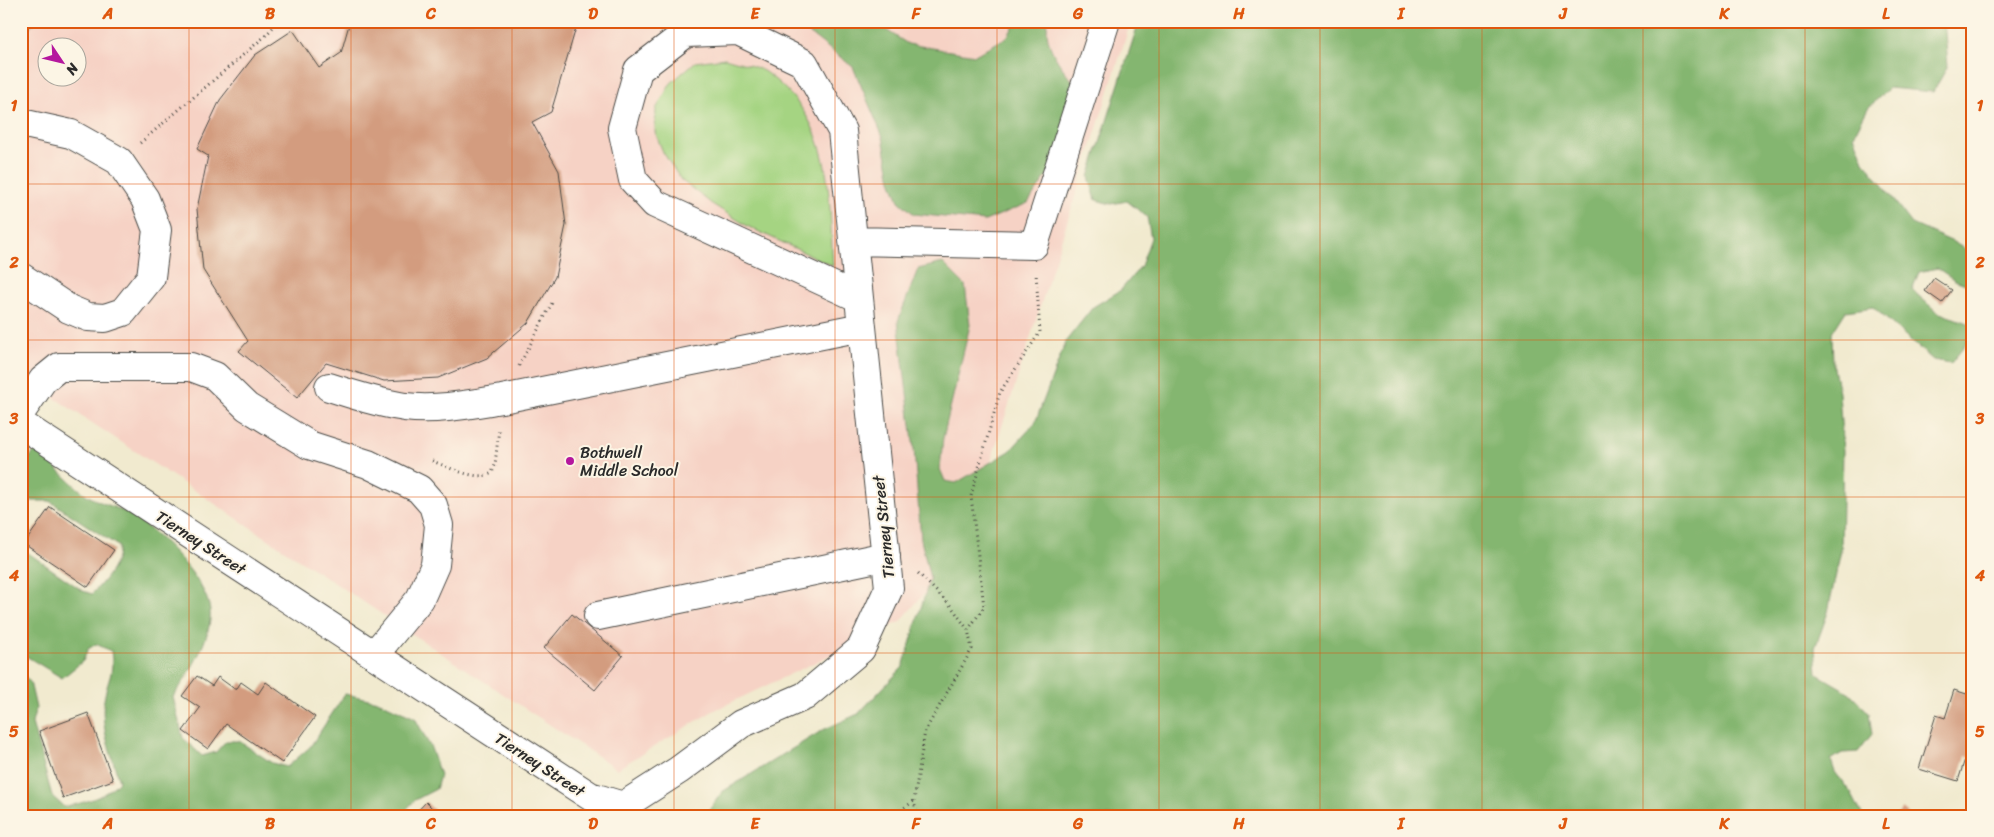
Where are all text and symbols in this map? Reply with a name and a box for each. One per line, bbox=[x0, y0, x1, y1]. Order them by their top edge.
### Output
text: A bbox=[102, 0, 113, 28]
text: B bbox=[265, 0, 276, 28]
text: C bbox=[425, 0, 437, 28]
text: D bbox=[588, 0, 598, 28]
text: E bbox=[751, 0, 761, 28]
text: F bbox=[911, 0, 922, 28]
text: G bbox=[1072, 0, 1084, 28]
text: H bbox=[1232, 0, 1245, 28]
text: I bbox=[1397, 0, 1406, 28]
text: J bbox=[1558, 0, 1568, 28]
text: K bbox=[1718, 0, 1730, 28]
text: L bbox=[1882, 0, 1890, 28]
north arrow bbox=[38, 38, 88, 88]
text: N bbox=[59, 57, 86, 81]
text: 1 bbox=[11, 91, 18, 120]
text: 1 bbox=[1977, 91, 1984, 120]
text: 2 bbox=[8, 248, 19, 277]
text: 2 bbox=[1974, 248, 1985, 277]
text: 3 bbox=[9, 404, 19, 433]
text: 3 bbox=[1975, 404, 1985, 433]
place label: Bothwell Middle School bbox=[580, 438, 679, 485]
marker: Bothwell Middle School bbox=[564, 455, 576, 467]
street label: Tierney Street bbox=[864, 474, 903, 580]
street label: Tierney Street bbox=[150, 502, 252, 583]
text: 4 bbox=[8, 561, 19, 590]
text: 4 bbox=[1974, 561, 1985, 590]
text: 5 bbox=[9, 717, 19, 746]
text: 5 bbox=[1975, 717, 1985, 746]
street label: Tierney Street bbox=[489, 724, 591, 805]
text: A bbox=[102, 809, 113, 837]
text: B bbox=[265, 809, 276, 837]
text: C bbox=[425, 809, 437, 837]
text: D bbox=[588, 809, 598, 837]
text: E bbox=[751, 809, 761, 837]
text: F bbox=[911, 809, 922, 837]
text: G bbox=[1072, 809, 1084, 837]
text: H bbox=[1232, 809, 1245, 837]
text: I bbox=[1397, 809, 1406, 837]
text: J bbox=[1558, 809, 1568, 837]
text: K bbox=[1718, 809, 1730, 837]
text: L bbox=[1882, 809, 1890, 837]

